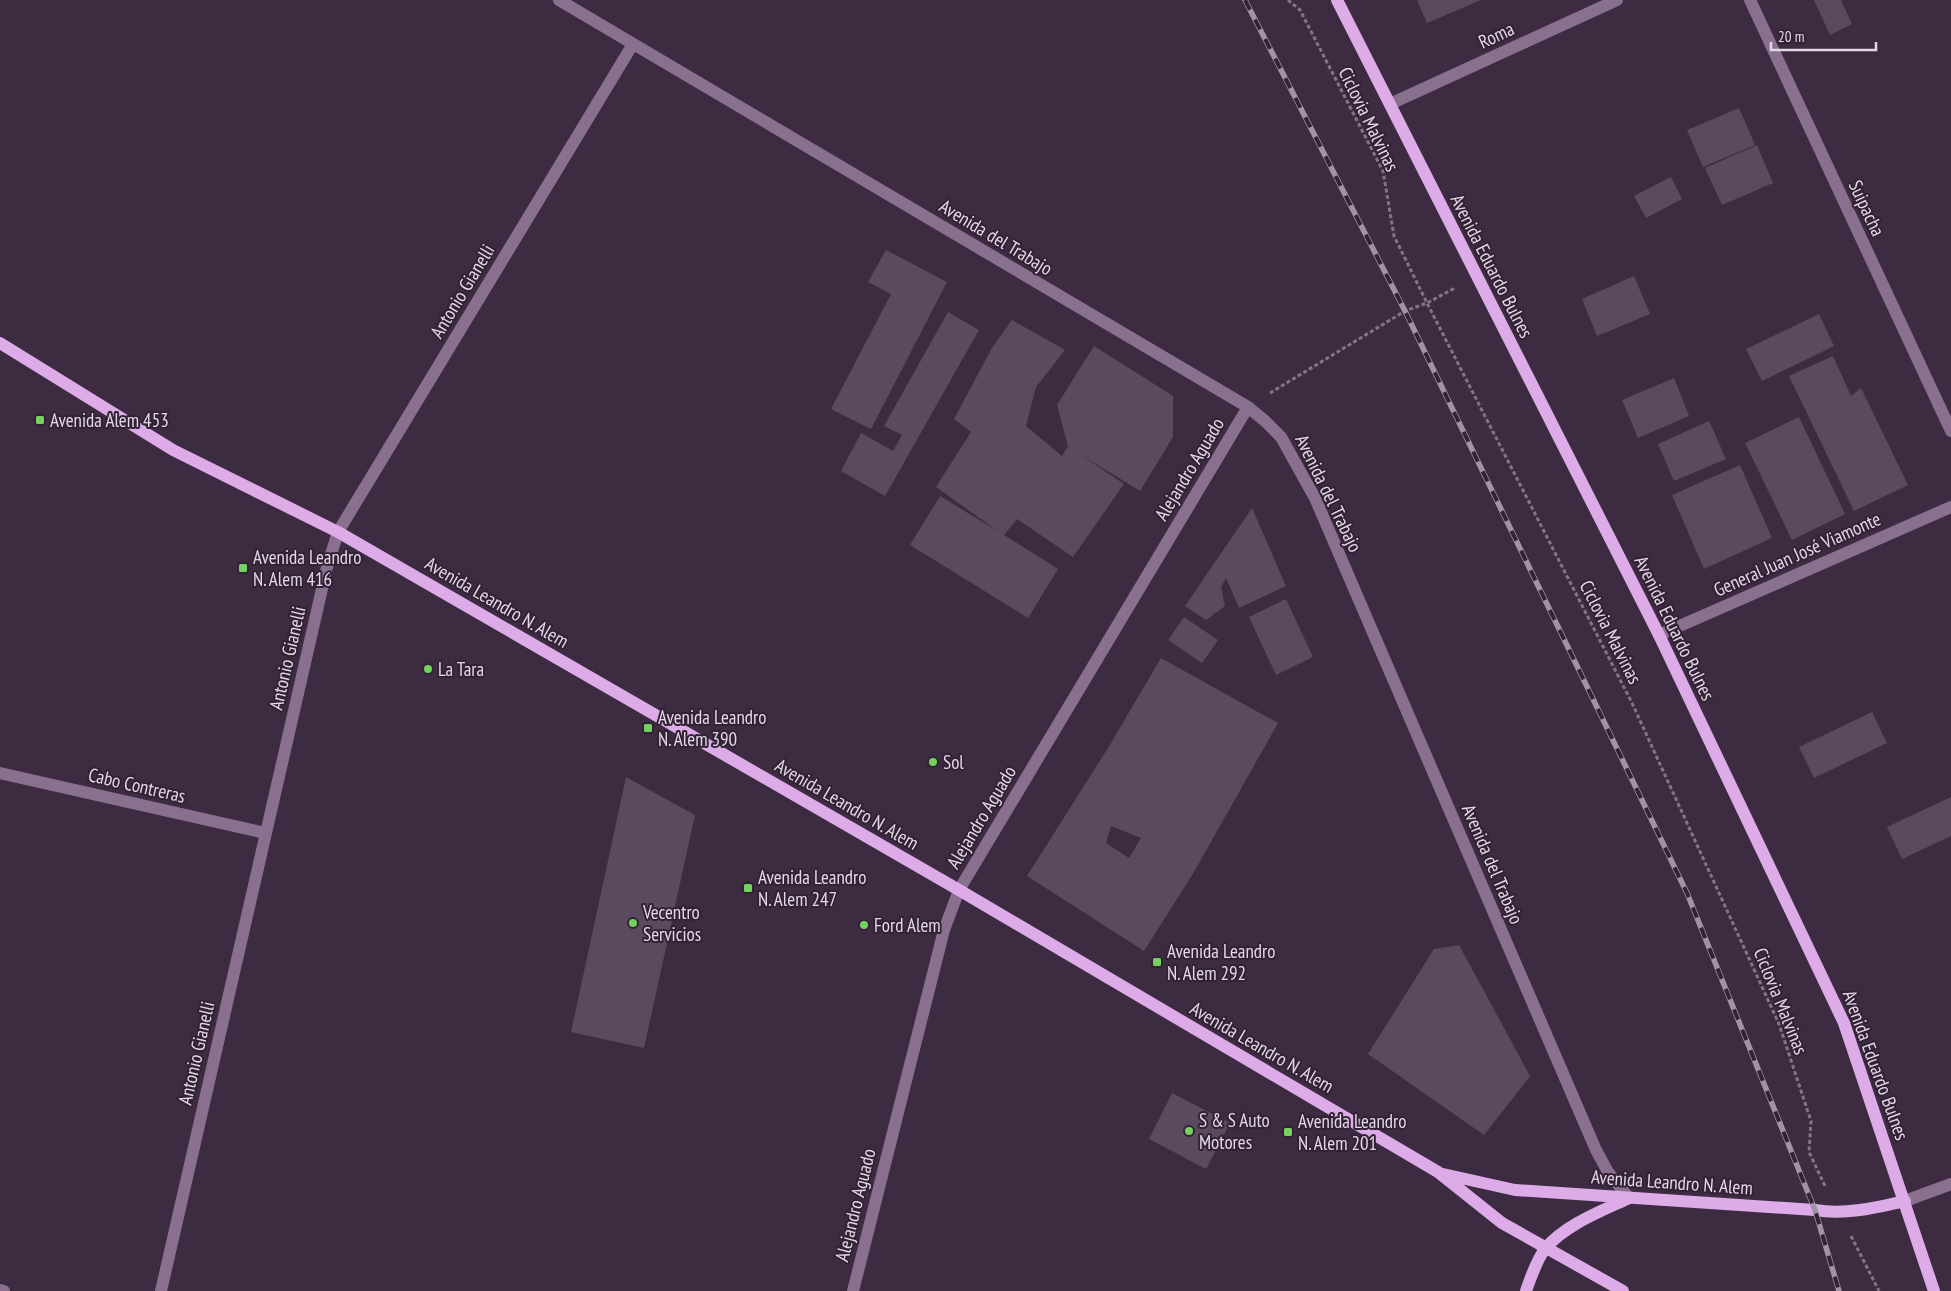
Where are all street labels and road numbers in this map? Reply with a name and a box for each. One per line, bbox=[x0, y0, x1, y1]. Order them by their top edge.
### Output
street label: Roma bbox=[1474, 16, 1518, 54]
street label: Ciclovia Malvinas bbox=[1333, 63, 1405, 175]
street label: Suipacha bbox=[1844, 176, 1890, 240]
street label: Avenida Eduardo Bulnes bbox=[1445, 190, 1539, 342]
street label: Avenida del Trabajo bbox=[935, 194, 1057, 280]
street label: Antonio Gianelli bbox=[425, 240, 499, 342]
street label: Alejandro Aguado bbox=[1149, 413, 1229, 525]
street label: Avenida del Trabajo bbox=[1290, 430, 1368, 556]
street label: General Juan José Viamonte bbox=[1710, 506, 1884, 602]
street label: Avenida Leandro N. Alem bbox=[421, 551, 573, 653]
street label: Avenida Eduardo Bulnes bbox=[1630, 552, 1720, 704]
street label: Ciclovia Malvinas bbox=[1575, 576, 1647, 688]
street label: Antonio Gianelli bbox=[263, 604, 311, 712]
street label: Avenida Leandro N. Alem bbox=[771, 753, 923, 855]
street label: Alejandro Aguado bbox=[941, 761, 1021, 873]
street label: Cabo Contreras bbox=[86, 762, 188, 808]
street label: Avenida del Trabajo bbox=[1457, 800, 1529, 928]
street label: Ciclovia Malvinas bbox=[1749, 944, 1813, 1058]
street label: Avenida Eduardo Bulnes bbox=[1838, 987, 1914, 1143]
street label: Avenida Leandro N. Alem bbox=[1186, 996, 1338, 1098]
street label: Antonio Gianelli bbox=[172, 999, 220, 1107]
street label: Alejandro Aguado bbox=[829, 1146, 881, 1264]
street label: Avenida Leandro N. Alem bbox=[1590, 1164, 1754, 1200]

